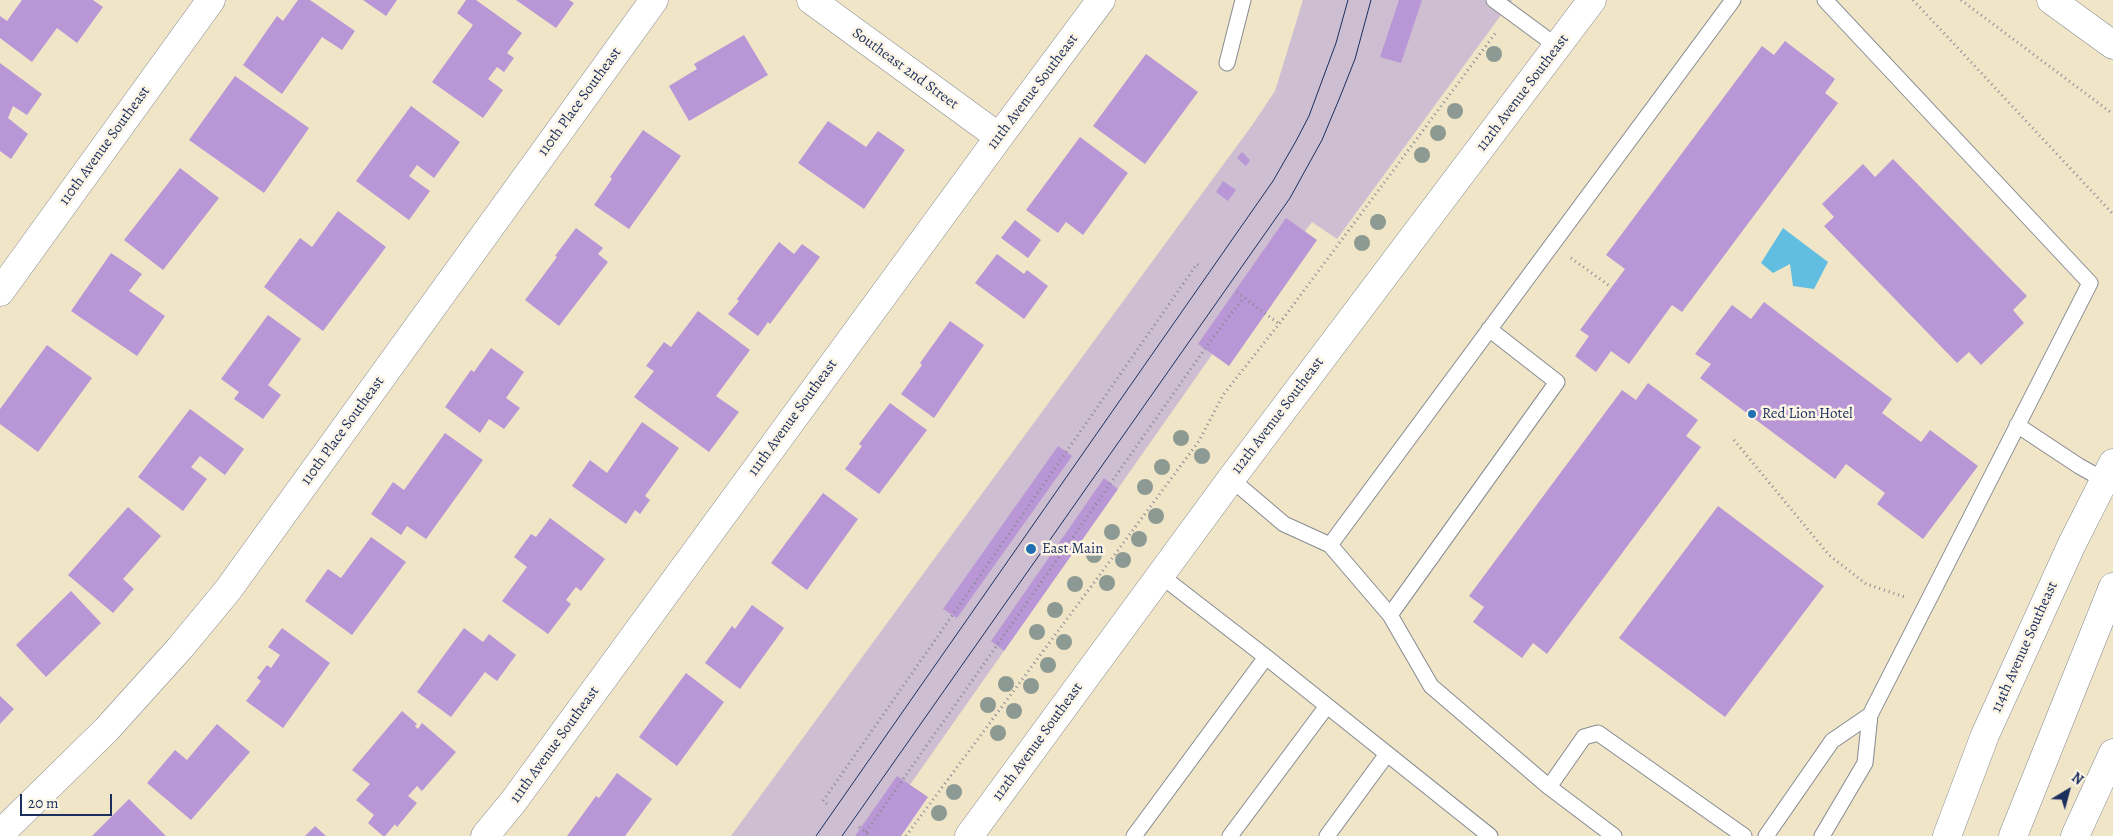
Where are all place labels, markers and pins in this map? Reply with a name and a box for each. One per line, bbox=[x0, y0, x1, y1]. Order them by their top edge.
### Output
place label: Red Lion Hotel bbox=[1762, 405, 1853, 423]
marker: Red Lion Hotel bbox=[1746, 408, 1758, 420]
place label: East Main bbox=[1042, 540, 1103, 558]
marker: East Main bbox=[1024, 542, 1038, 556]

